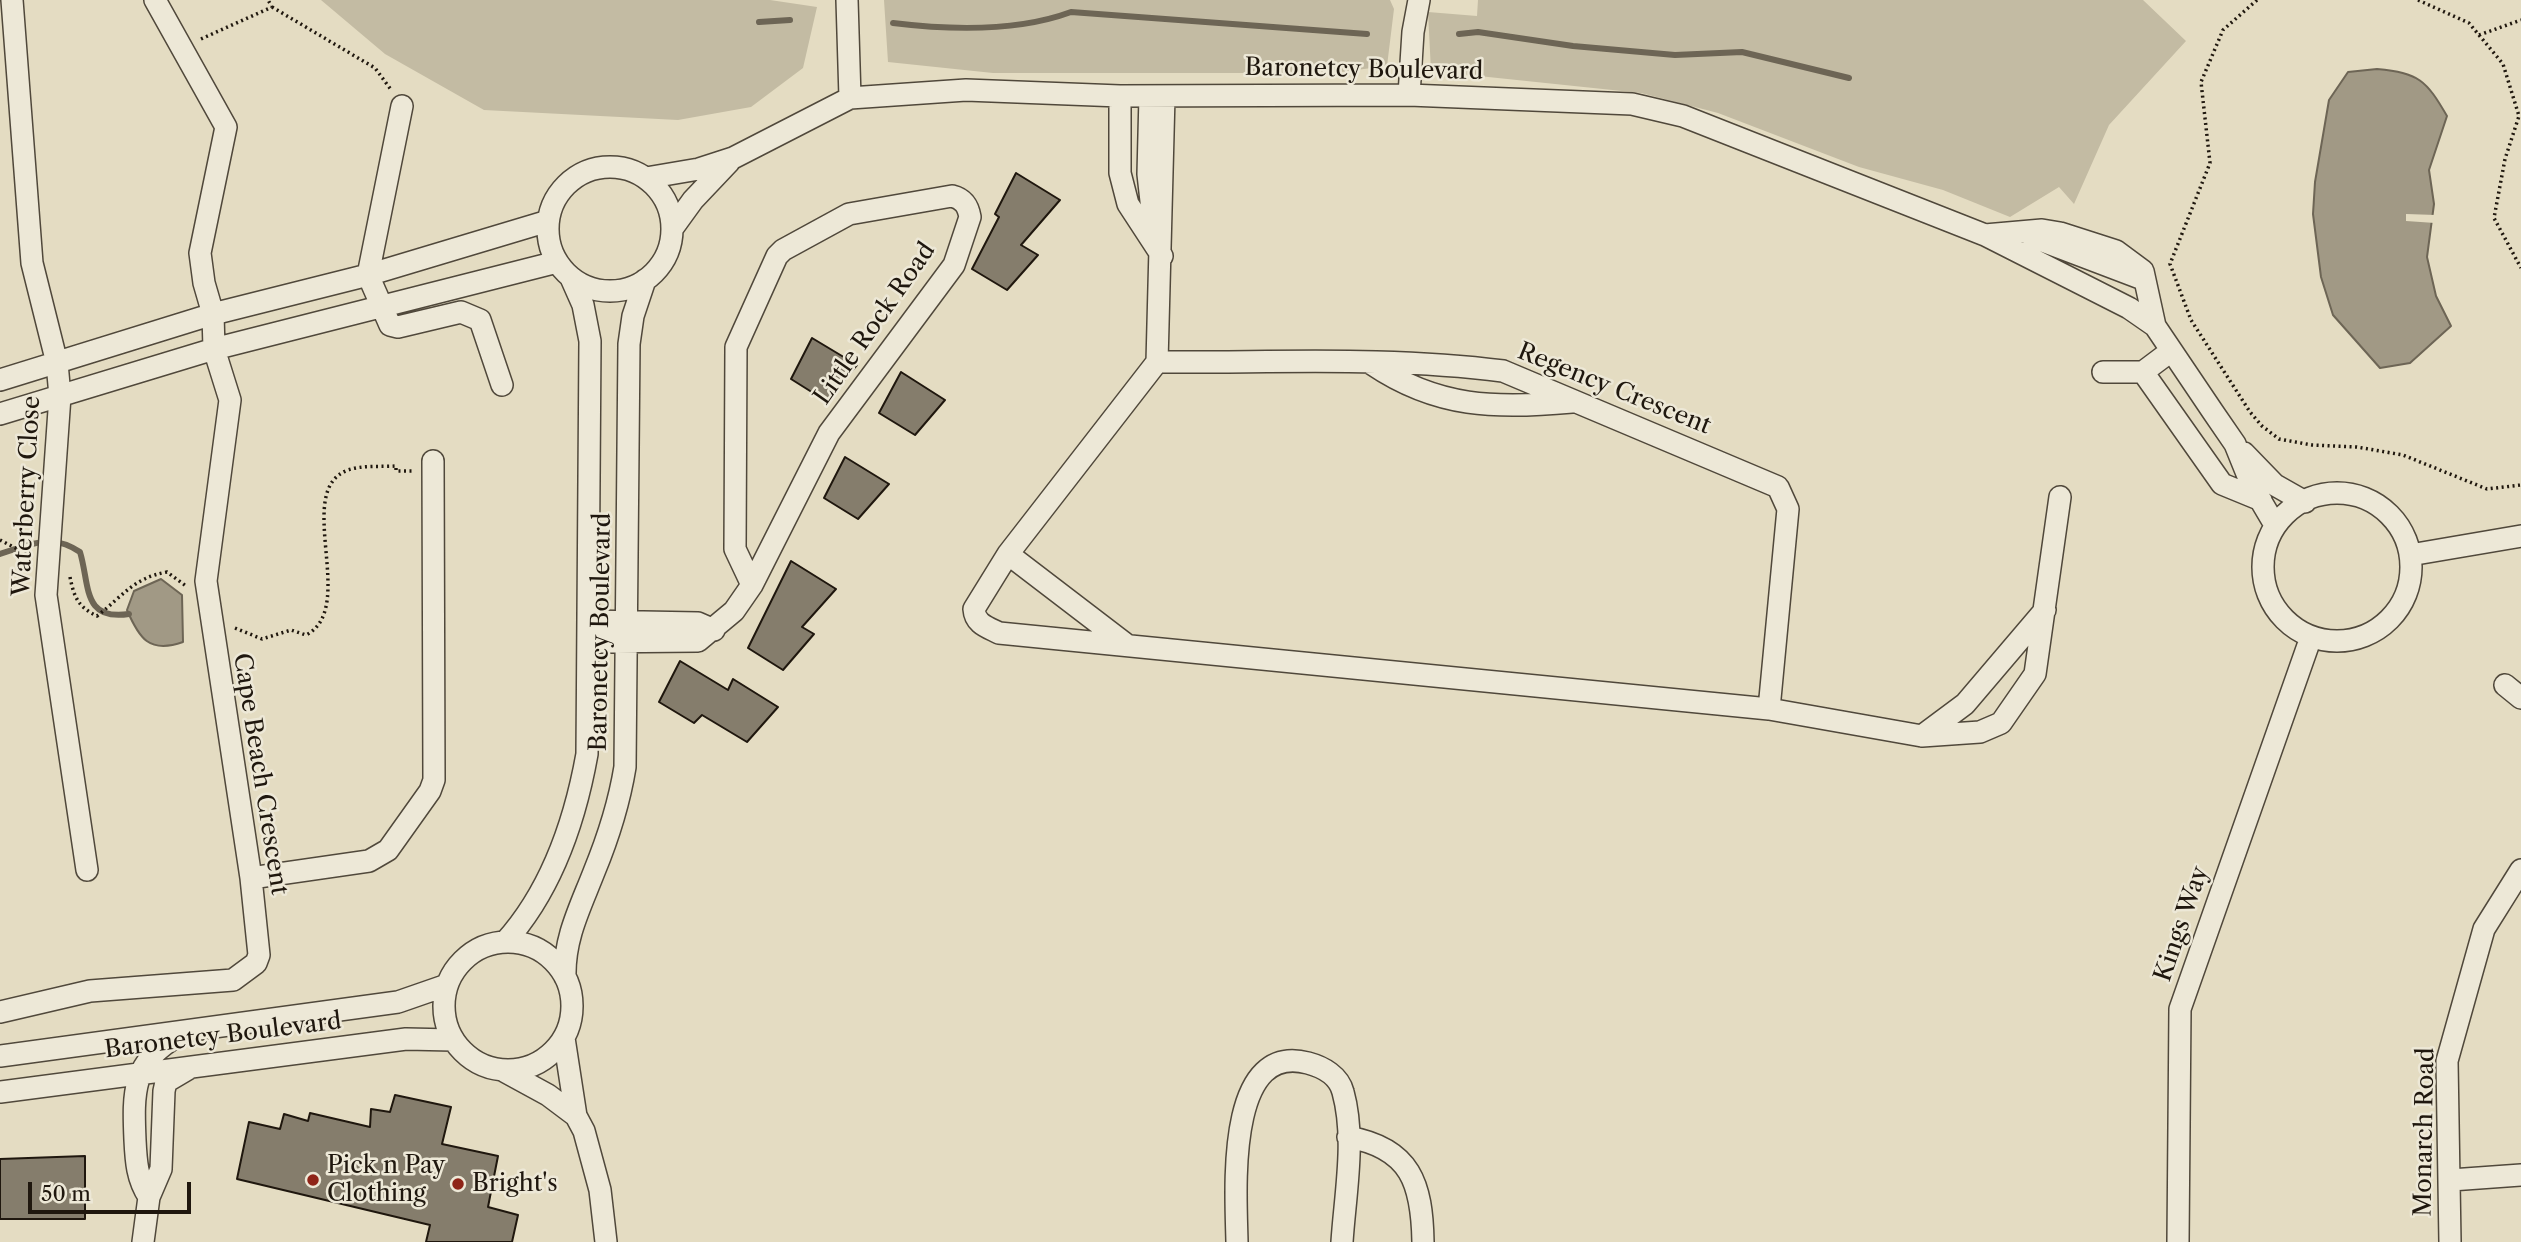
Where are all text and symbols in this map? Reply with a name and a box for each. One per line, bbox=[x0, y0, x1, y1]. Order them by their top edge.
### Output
street label: Baronetcy Boulevard bbox=[1244, 54, 1484, 86]
street label: Little Rock Road bbox=[808, 237, 942, 411]
street label: Regency Crescent bbox=[1513, 337, 1715, 441]
street label: Waterberry Close bbox=[7, 395, 47, 597]
street label: Baronetcy Boulevard bbox=[585, 512, 617, 752]
street label: Cape Beach Crescent bbox=[227, 651, 293, 897]
street label: Kings Way bbox=[2149, 863, 2215, 985]
street label: Baronetcy Boulevard bbox=[103, 1007, 343, 1065]
street label: Monarch Road bbox=[2409, 1047, 2441, 1217]
place label: Pick n Pay Clothing bbox=[327, 1152, 445, 1208]
scale bar bbox=[32, 1168, 194, 1212]
place label: Bright's bbox=[472, 1170, 558, 1198]
marker: Pick n Pay Clothing bbox=[305, 1172, 321, 1188]
marker: Bright's bbox=[450, 1176, 466, 1192]
text: 50 m bbox=[41, 1181, 91, 1206]

